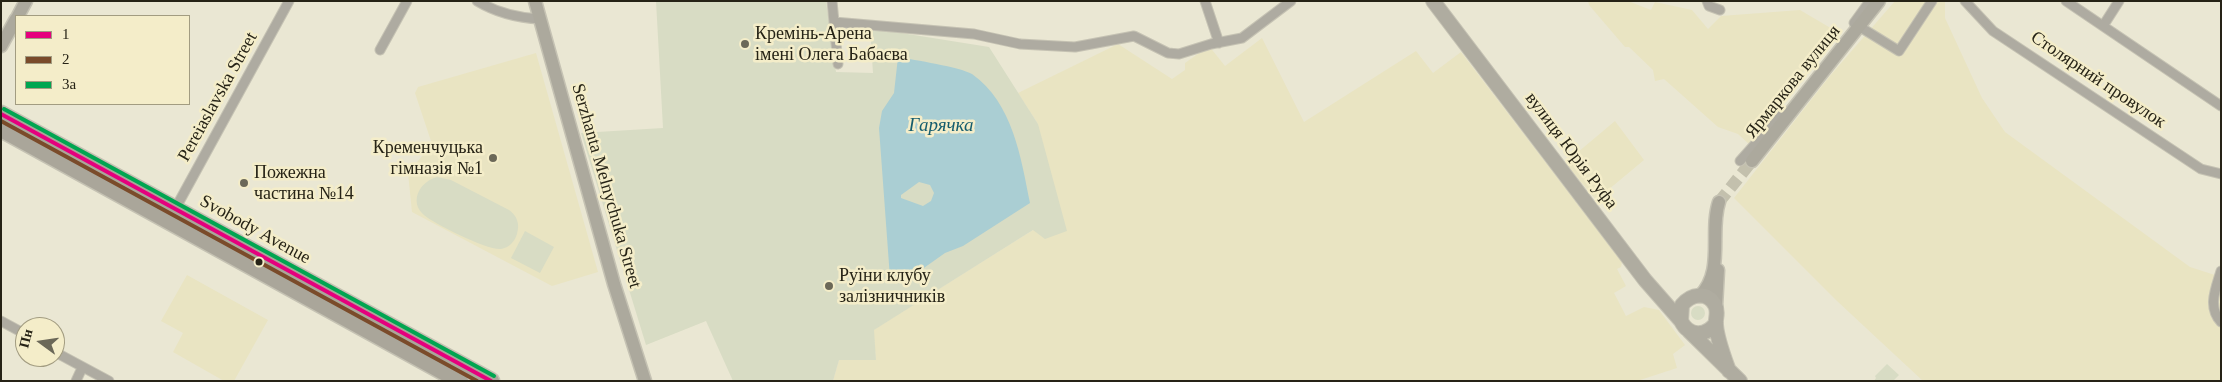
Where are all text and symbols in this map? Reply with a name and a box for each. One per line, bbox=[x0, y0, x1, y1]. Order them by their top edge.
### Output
legend bbox=[15, 15, 190, 105]
street label: Ярмаркова вулиця bbox=[1741, 21, 1845, 143]
place label: Кремінь-Арена імені Олега Бабаєва bbox=[755, 23, 908, 66]
text: 1 bbox=[62, 26, 70, 42]
street label: Столярний провулок bbox=[2026, 27, 2170, 133]
street label: Pereiaslavska Street bbox=[174, 29, 262, 165]
marker: Кремінь-Арена імені Олега Бабаєва bbox=[739, 38, 751, 50]
text: 2 bbox=[62, 51, 70, 67]
text: 3а bbox=[62, 76, 76, 92]
street label: Serzhanta Melnychuka Street bbox=[566, 81, 646, 291]
street label: вулиця Юрія Руфа bbox=[1520, 88, 1622, 214]
water label: Гарячка bbox=[909, 115, 973, 137]
place label: Кременчуцька гімназія №1 bbox=[373, 137, 483, 180]
marker: Кременчуцька гімназія №1 bbox=[487, 152, 499, 164]
place label: Пожежна частина №14 bbox=[254, 162, 354, 204]
marker: Пожежна частина №14 bbox=[238, 177, 250, 189]
street label: Svobody Avenue bbox=[196, 191, 314, 269]
unlabelled marker bbox=[254, 257, 264, 267]
place label: Руїни клубу залізничників bbox=[839, 265, 945, 308]
marker: Руїни клубу залізничників bbox=[823, 280, 835, 292]
north arrow bbox=[15, 317, 65, 367]
text: Пн bbox=[16, 327, 36, 350]

